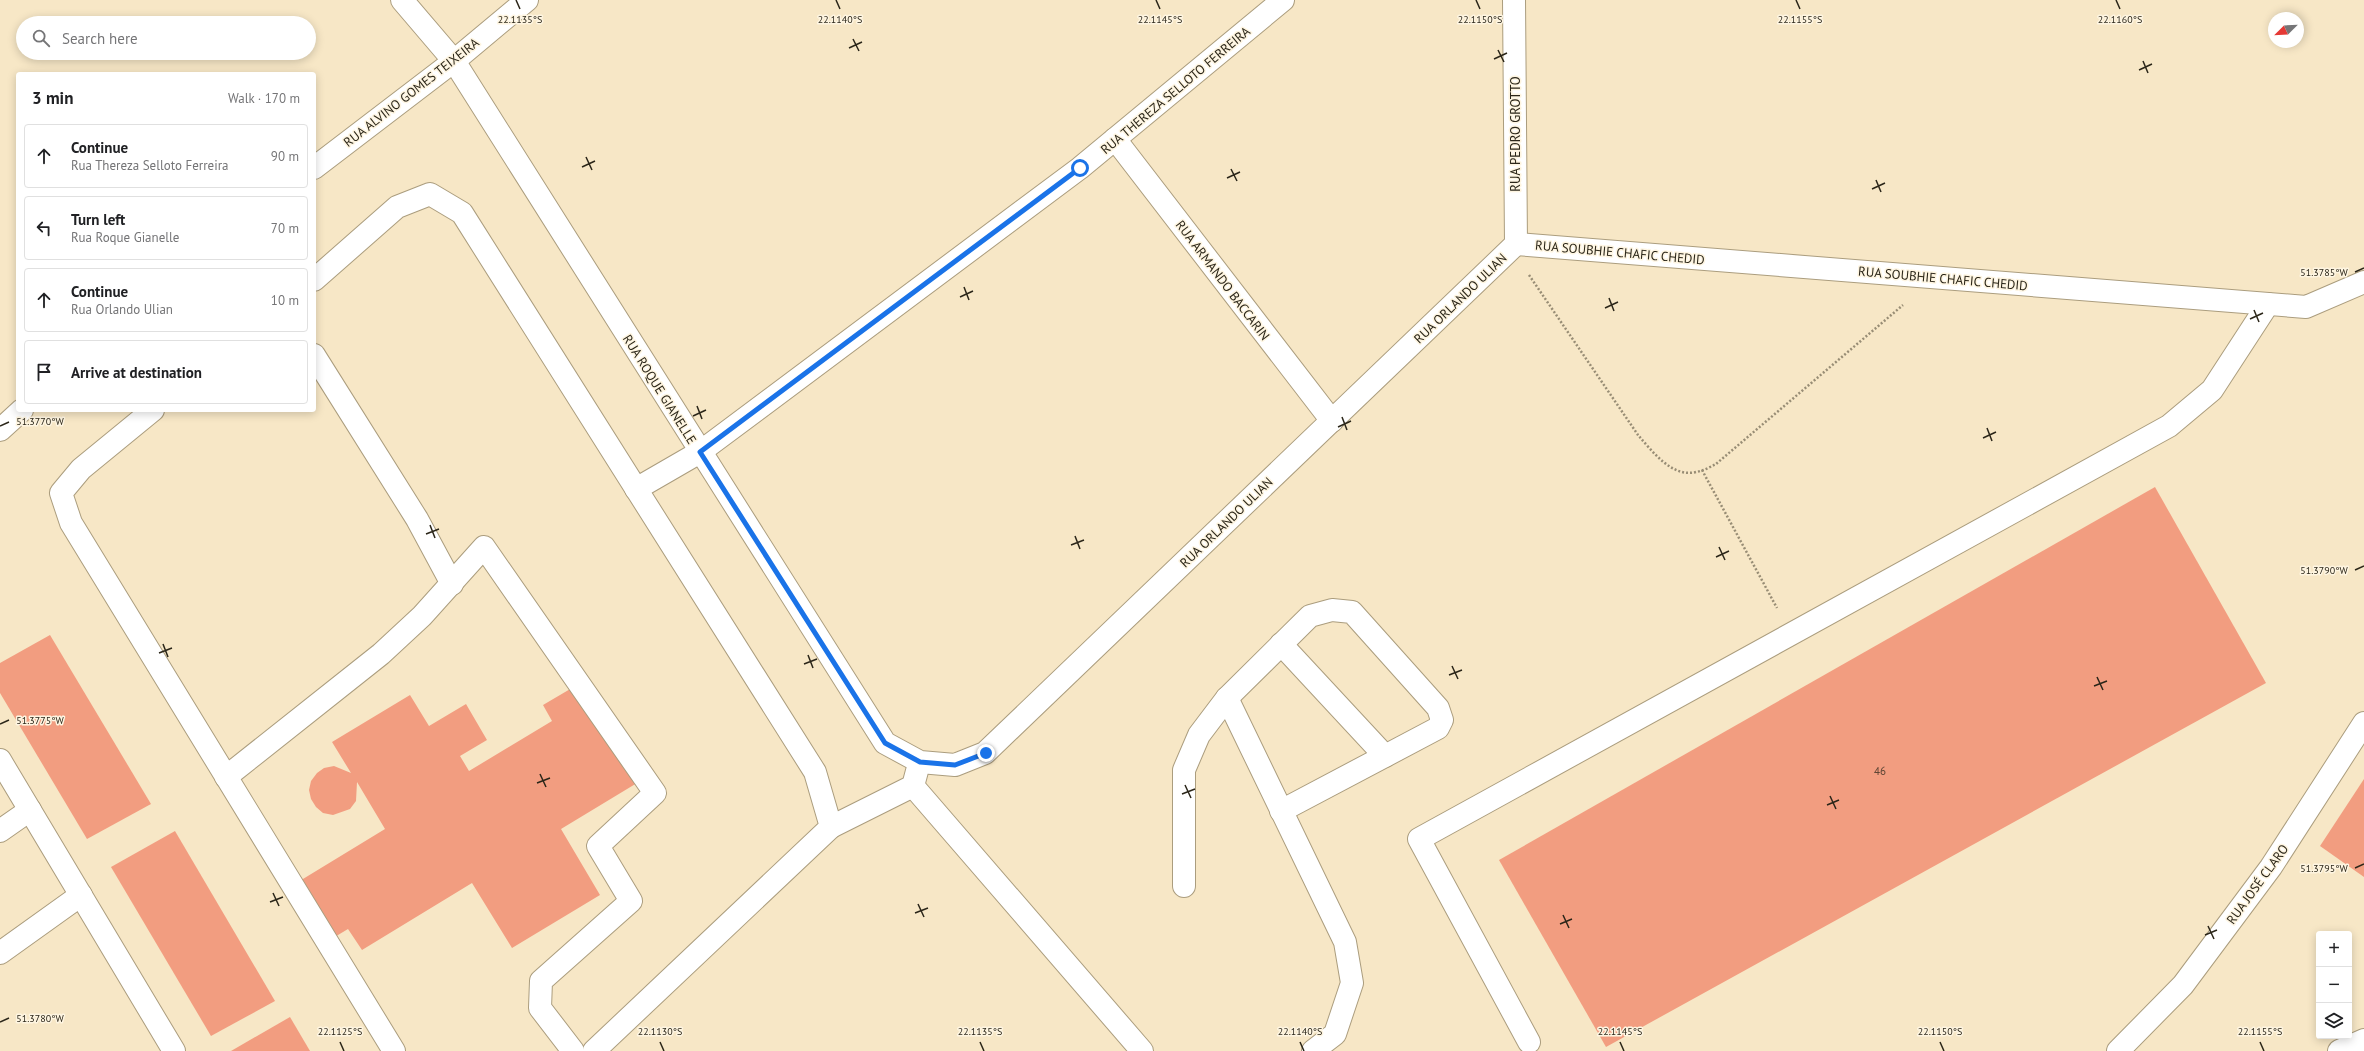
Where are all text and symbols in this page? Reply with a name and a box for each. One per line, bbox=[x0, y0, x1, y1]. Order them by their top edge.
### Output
north arrow bbox=[2268, 12, 2304, 48]
text: 22.1135°S bbox=[498, 13, 542, 26]
text: 22.1140°S bbox=[818, 13, 862, 26]
text: 22.1145°S bbox=[1138, 13, 1182, 26]
text: 22.1150°S bbox=[1458, 13, 1502, 26]
text: 22.1155°S bbox=[1778, 13, 1822, 26]
text: 22.1160°S bbox=[2098, 13, 2142, 26]
search box bbox=[16, 16, 316, 60]
street label: RUA THEREZA SELLOTO FERREIRA bbox=[1097, 23, 1254, 158]
icon: search bbox=[30, 27, 52, 49]
text: Search here bbox=[62, 29, 138, 48]
street label: RUA ALVINO GOMES TEIXEIRA bbox=[340, 34, 483, 151]
street label: RUA PEDRO GROTTO bbox=[1507, 76, 1524, 192]
text: 3 min bbox=[32, 87, 73, 109]
text: Walk · 170 m bbox=[228, 90, 300, 107]
text: Continue bbox=[71, 138, 128, 157]
icon: ahead bbox=[33, 145, 55, 167]
text: 90 m bbox=[271, 148, 299, 165]
text: Rua Thereza Selloto Ferreira bbox=[71, 157, 229, 174]
route start bbox=[1071, 159, 1089, 177]
text: Turn left bbox=[71, 210, 125, 229]
icon: left bbox=[33, 217, 55, 239]
street label: RUA ARMANDO BACCARIN bbox=[1172, 217, 1273, 344]
text: 70 m bbox=[271, 220, 299, 237]
text: Rua Roque Gianelle bbox=[71, 229, 179, 246]
street label: RUA SOUBHIE CHAFIC CHEDID bbox=[1534, 237, 1705, 268]
street label: RUA ORLANDO ULIAN bbox=[1410, 250, 1510, 347]
street label: RUA SOUBHIE CHAFIC CHEDID bbox=[1857, 263, 2028, 294]
text: 51.3785°W bbox=[2300, 266, 2348, 279]
text: Continue bbox=[71, 282, 128, 301]
icon: ahead bbox=[33, 289, 55, 311]
text: 10 m bbox=[271, 292, 299, 309]
text: Rua Orlando Ulian bbox=[71, 301, 173, 318]
street label: RUA ROQUE GIANELLE bbox=[619, 331, 700, 447]
icon: arrive bbox=[33, 361, 55, 383]
text: Arrive at destination bbox=[71, 363, 202, 382]
text: 51.3770°W bbox=[16, 415, 64, 428]
street label: RUA ORLANDO ULIAN bbox=[1176, 474, 1276, 571]
text: 51.3790°W bbox=[2300, 564, 2348, 577]
text: 51.3775°W bbox=[16, 714, 64, 727]
route end bbox=[977, 744, 995, 762]
house number: 46 bbox=[1874, 764, 1886, 778]
street label: RUA JOSÉ CLARO bbox=[2223, 841, 2292, 928]
text: 51.3795°W bbox=[2300, 862, 2348, 875]
map controls bbox=[2316, 931, 2352, 1039]
button: + bbox=[2316, 931, 2352, 967]
button: − bbox=[2316, 967, 2352, 1003]
button: layers bbox=[2316, 1003, 2352, 1039]
text: 51.3780°W bbox=[16, 1012, 64, 1025]
text: 22.1125°S bbox=[318, 1025, 362, 1038]
text: 22.1130°S bbox=[638, 1025, 682, 1038]
text: 22.1135°S bbox=[958, 1025, 1002, 1038]
text: 22.1140°S bbox=[1278, 1025, 1322, 1038]
text: 22.1145°S bbox=[1598, 1025, 1642, 1038]
text: 22.1150°S bbox=[1918, 1025, 1962, 1038]
text: 22.1155°S bbox=[2238, 1025, 2282, 1038]

